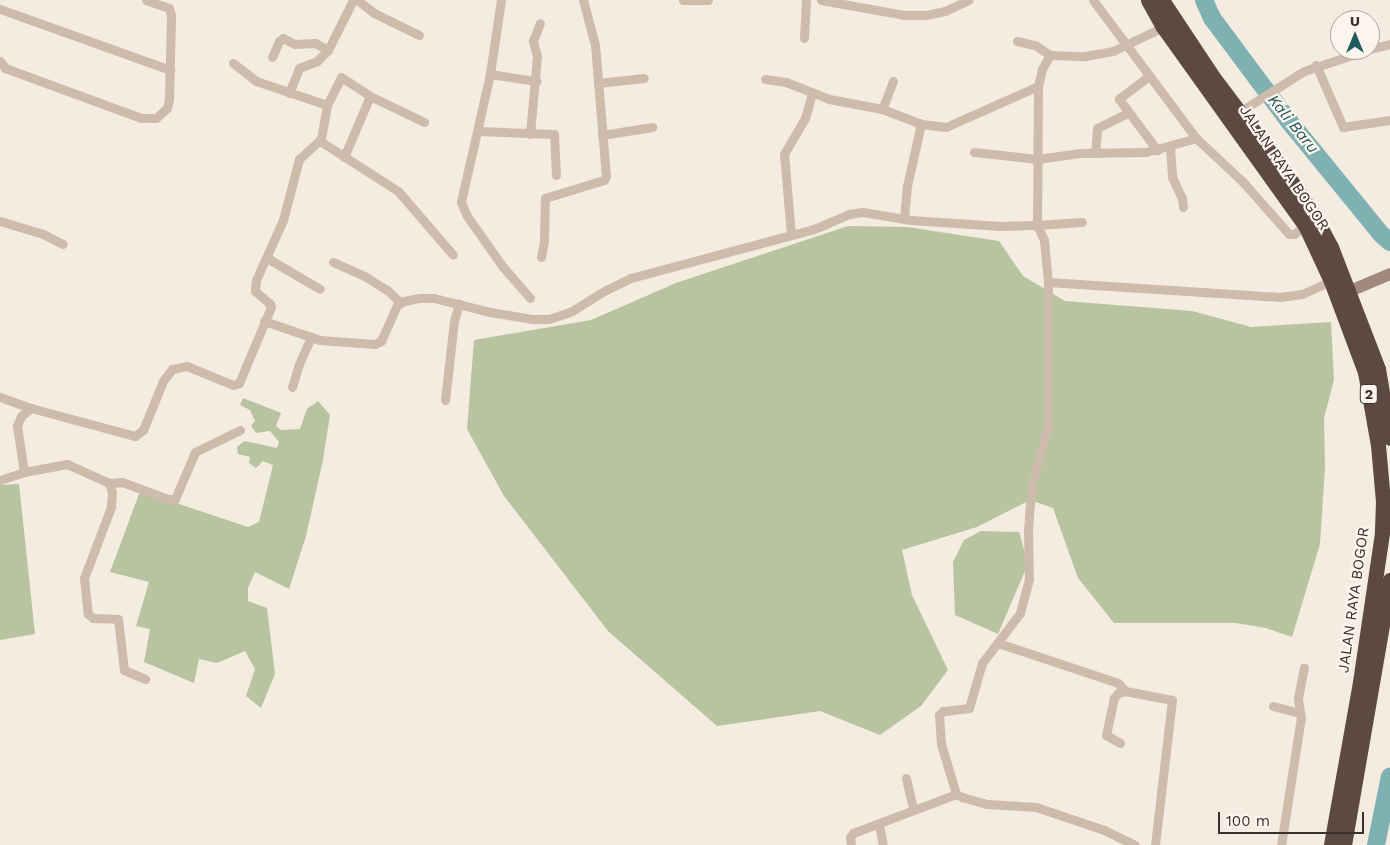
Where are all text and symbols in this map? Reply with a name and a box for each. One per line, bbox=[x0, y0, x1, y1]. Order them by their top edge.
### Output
north arrow bbox=[1330, 10, 1380, 60]
text: U bbox=[1350, 13, 1360, 29]
water label: Kali Baru bbox=[1264, 91, 1322, 157]
street label: JALAN RAYA BOGOR bbox=[1235, 102, 1333, 234]
road number: 2 bbox=[1359, 382, 1379, 406]
street label: JALAN RAYA BOGOR bbox=[1335, 526, 1373, 674]
scale bar bbox=[1220, 802, 1366, 834]
text: 100 m bbox=[1226, 812, 1270, 830]

